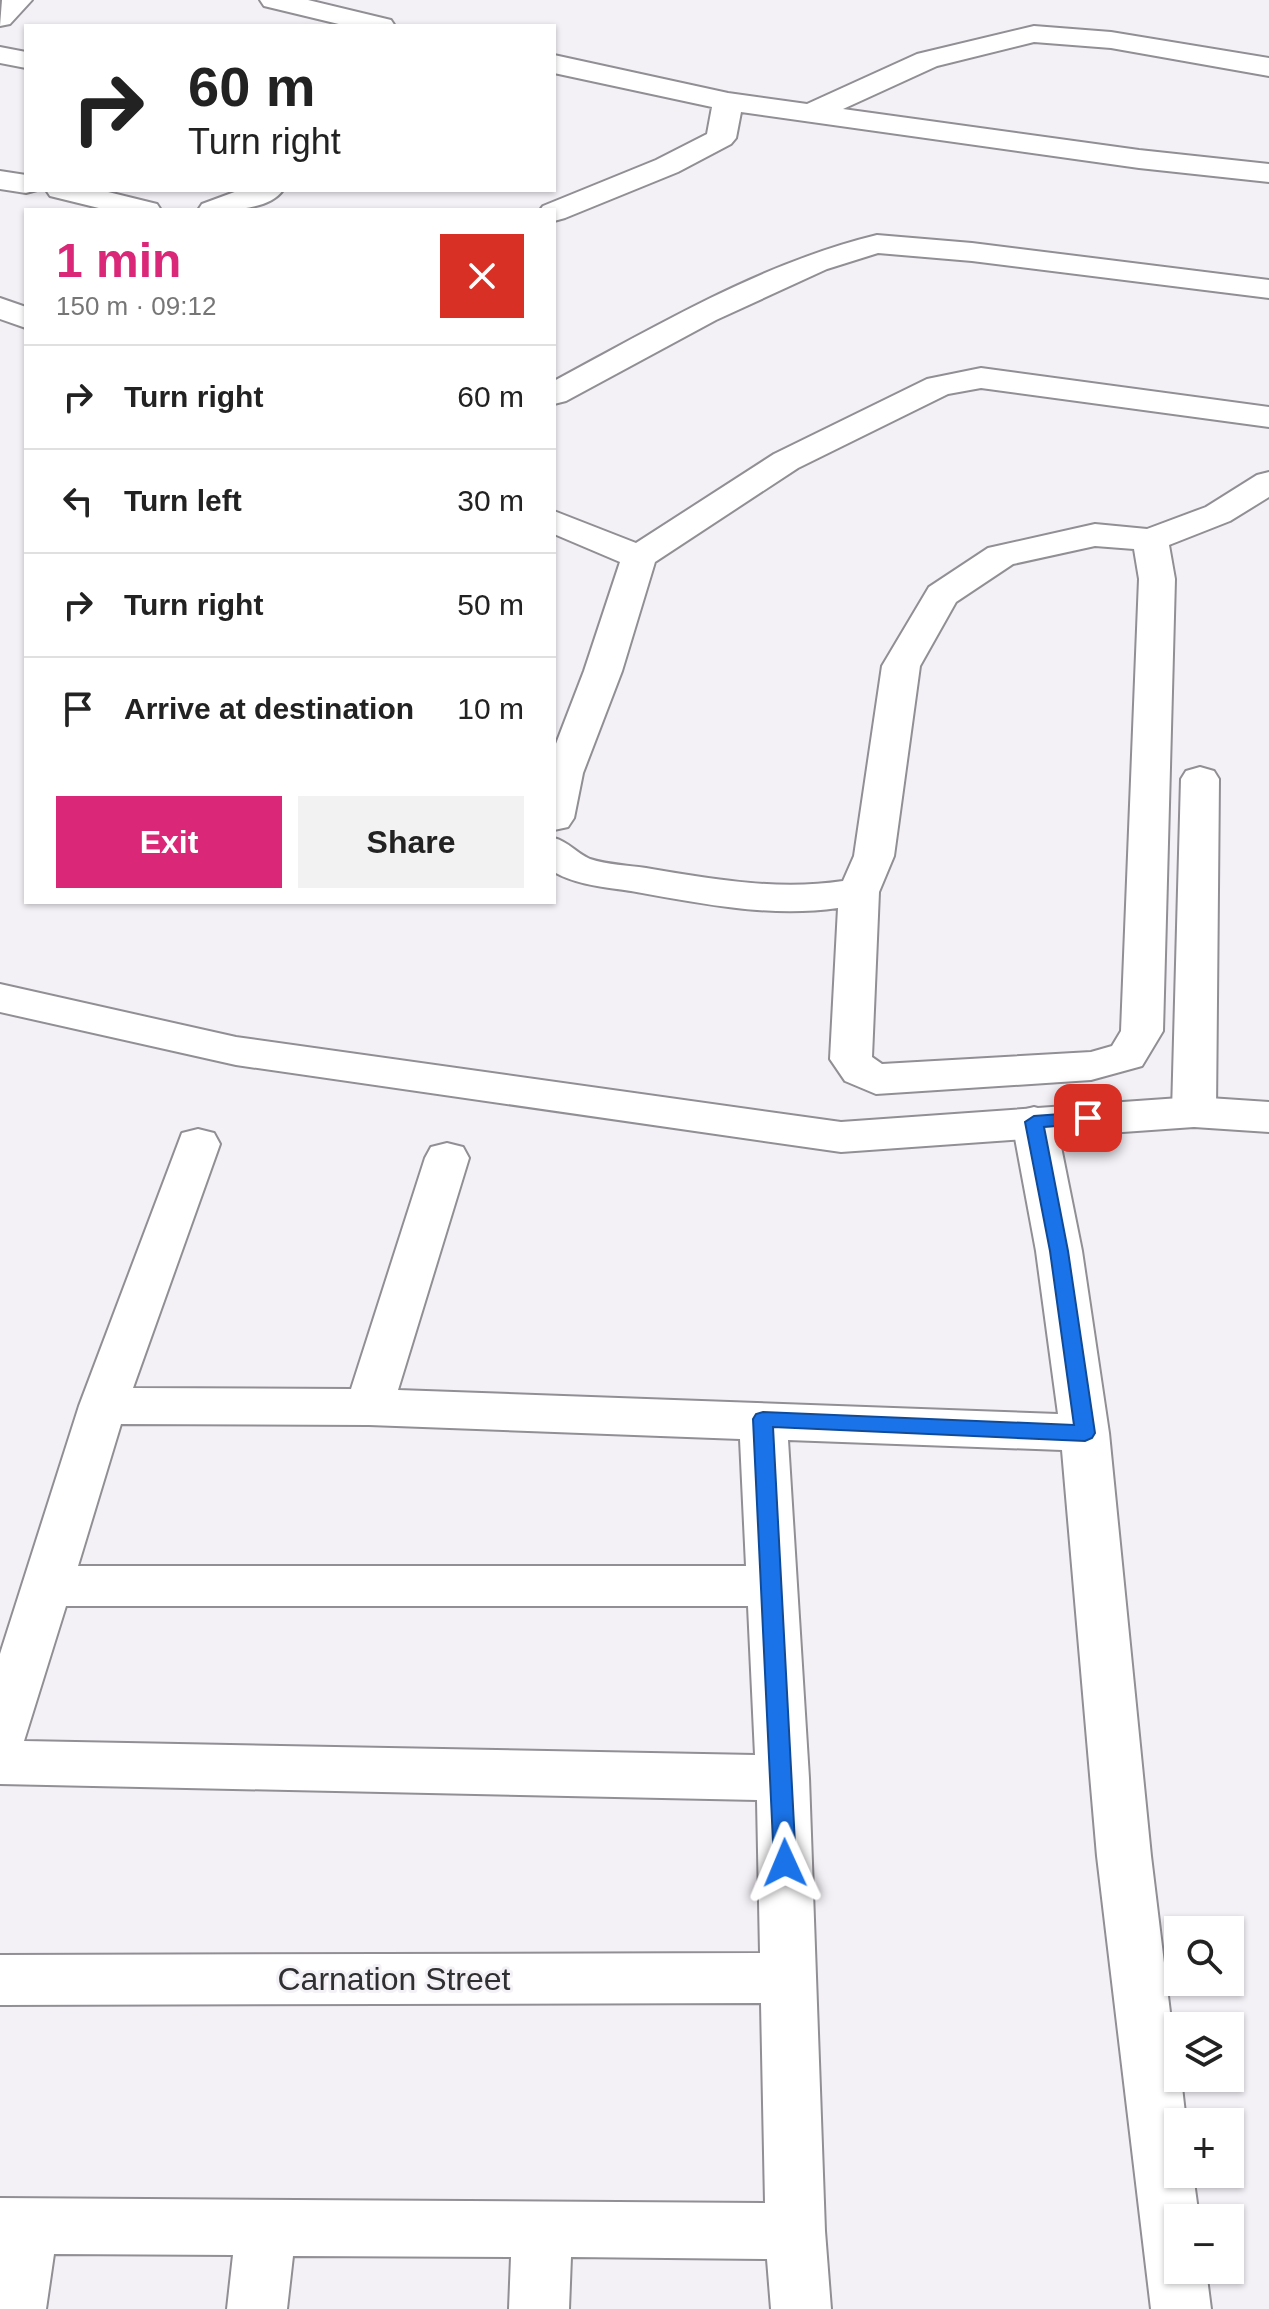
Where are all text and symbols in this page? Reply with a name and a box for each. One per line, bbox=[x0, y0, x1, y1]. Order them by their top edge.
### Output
text: 60 m bbox=[188, 55, 316, 118]
icon: right bbox=[56, 56, 160, 160]
text: Turn right bbox=[188, 121, 341, 162]
text: 1 min bbox=[56, 234, 181, 287]
button: close bbox=[440, 234, 524, 318]
text: 150 m · 09:12 bbox=[56, 291, 216, 321]
icon: right bbox=[56, 375, 100, 419]
text: Turn right bbox=[124, 380, 263, 413]
text: 60 m bbox=[457, 380, 524, 413]
icon: left bbox=[56, 479, 100, 523]
text: Turn left bbox=[124, 484, 242, 517]
text: 30 m bbox=[457, 484, 524, 517]
icon: right bbox=[56, 583, 100, 627]
text: Turn right bbox=[124, 588, 263, 621]
text: 50 m bbox=[457, 588, 524, 621]
icon: arrive bbox=[56, 687, 100, 731]
text: Arrive at destination bbox=[124, 692, 414, 725]
text: 10 m bbox=[457, 692, 524, 725]
button: Exit bbox=[56, 796, 282, 888]
button: Share bbox=[298, 796, 524, 888]
pin bbox=[1054, 1084, 1122, 1152]
icon: arrive bbox=[1066, 1096, 1110, 1140]
position arrow bbox=[743, 1821, 827, 1905]
map controls bbox=[1164, 1916, 1244, 2284]
button: search bbox=[1164, 1916, 1244, 1996]
street label: Carnation Street bbox=[277, 1961, 511, 1997]
button: layers bbox=[1164, 2012, 1244, 2092]
button: + bbox=[1164, 2108, 1244, 2188]
button: − bbox=[1164, 2204, 1244, 2284]

